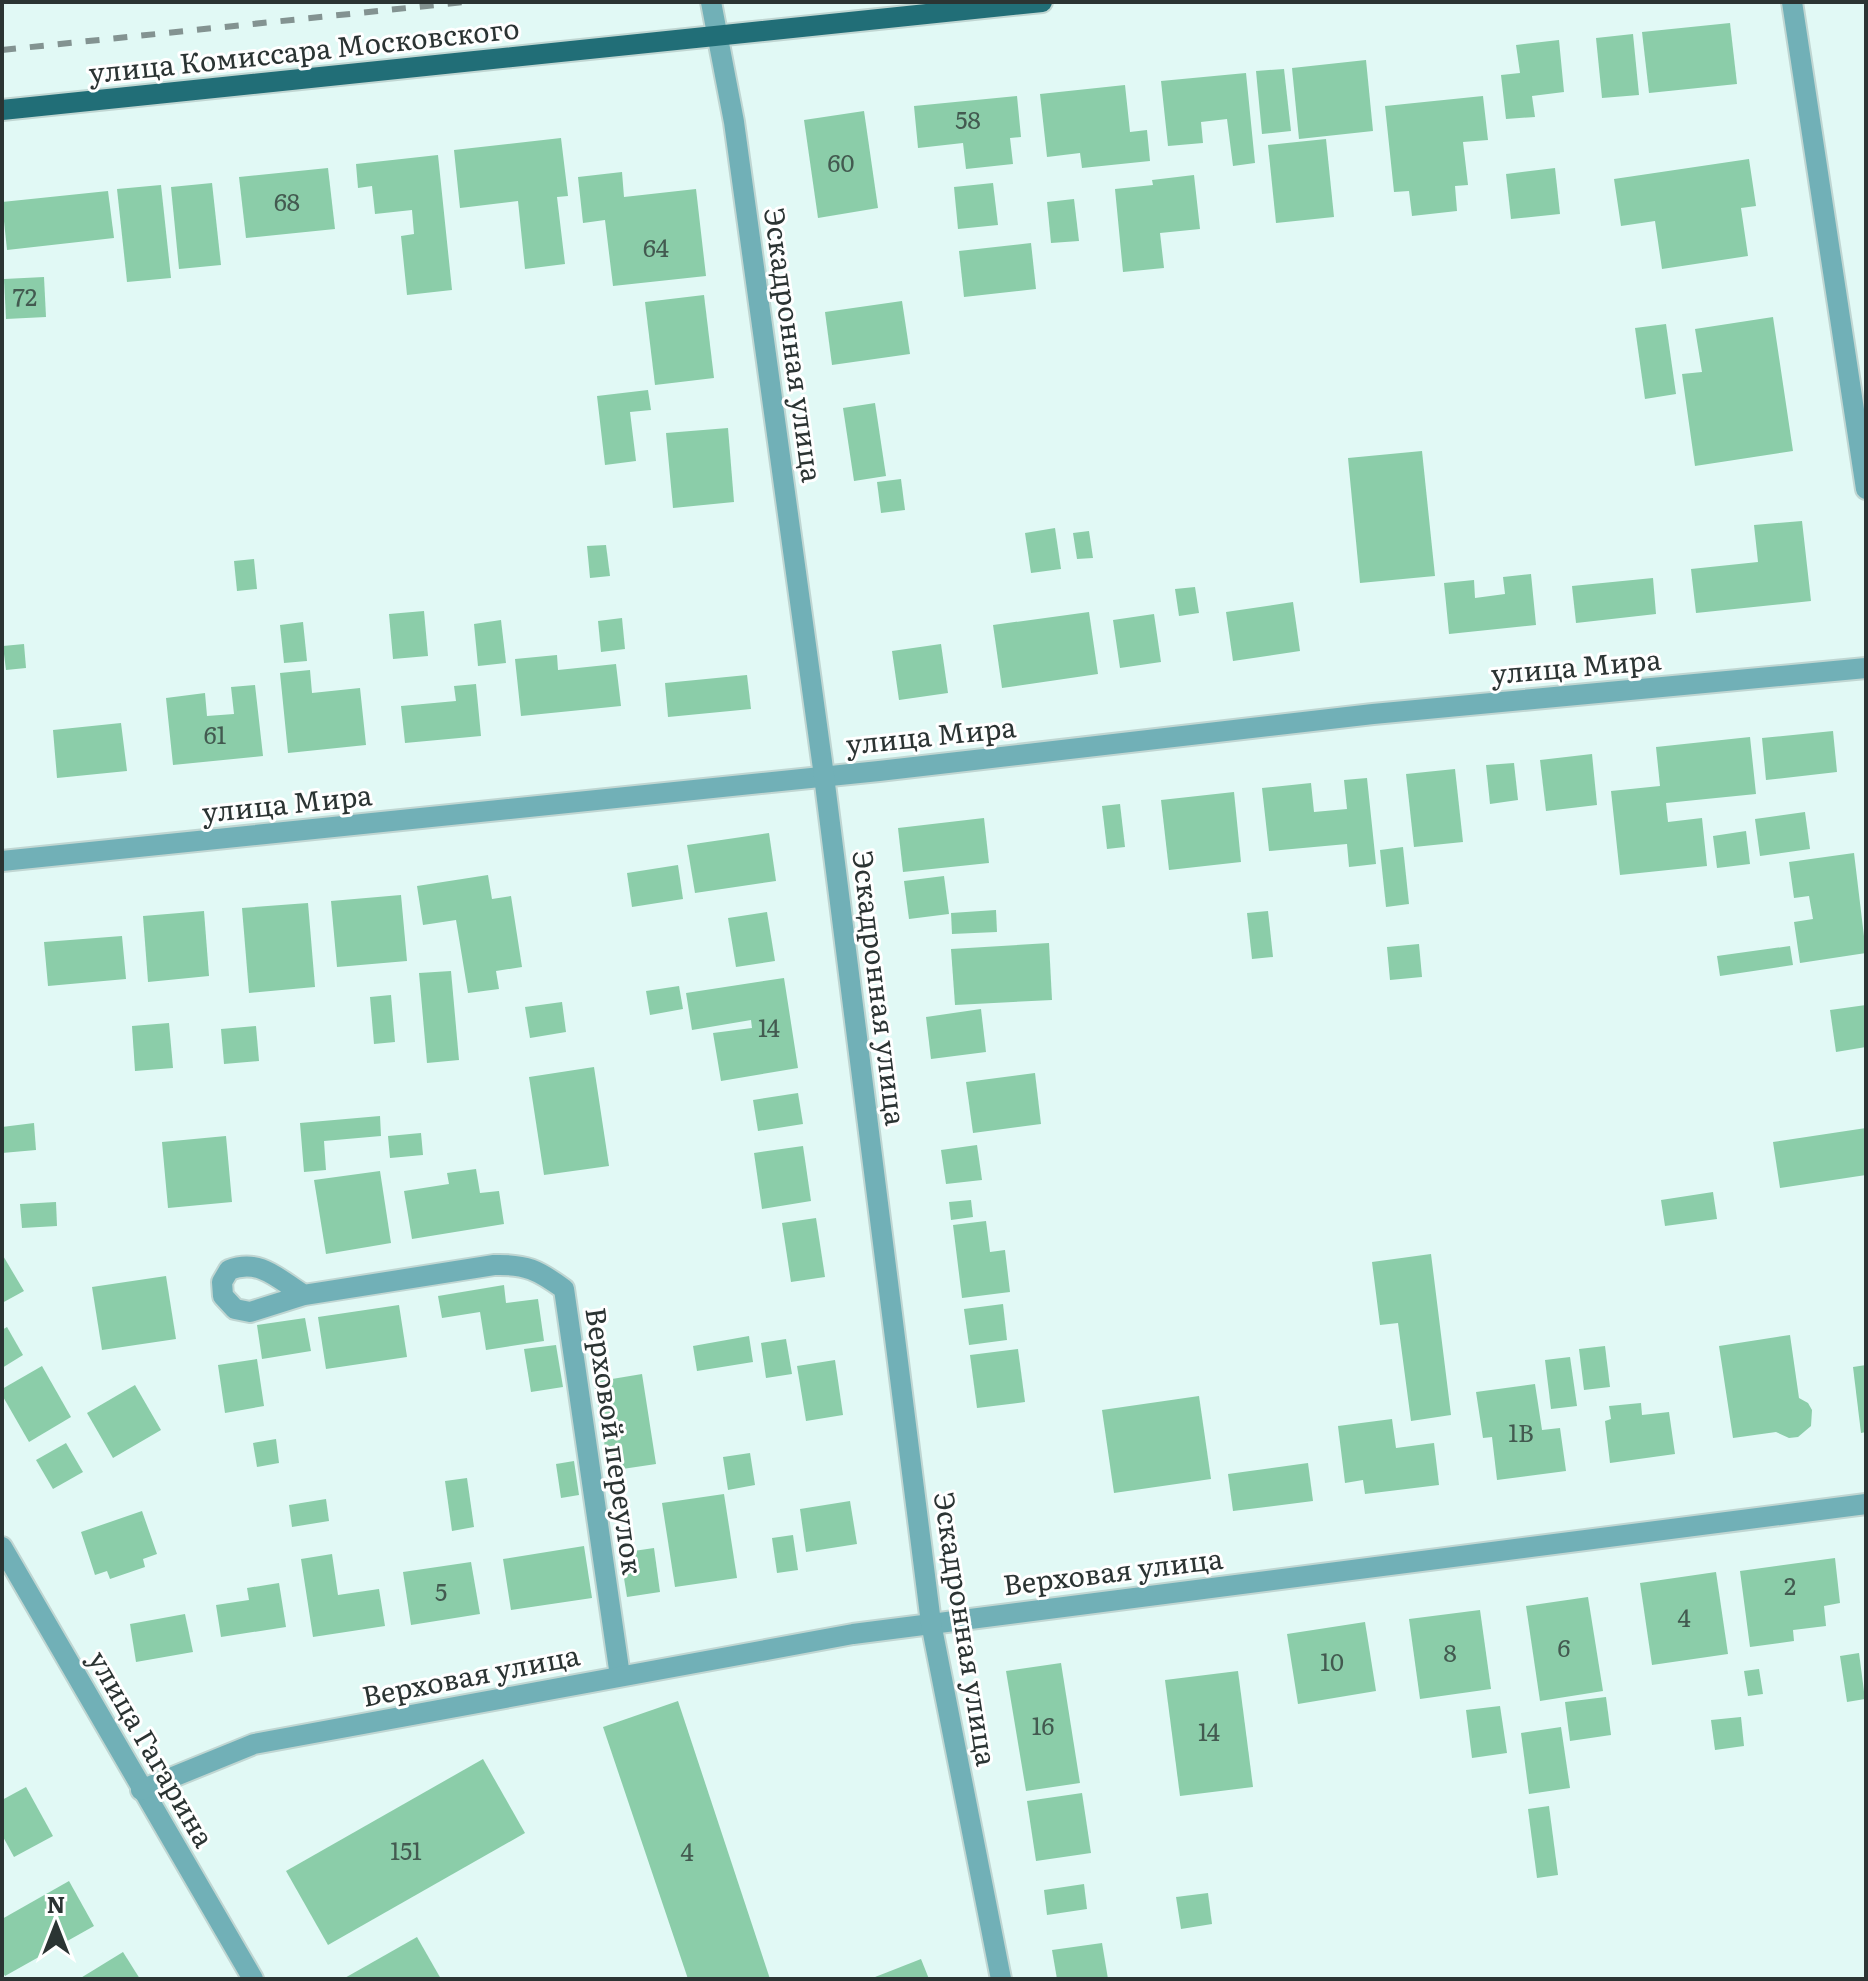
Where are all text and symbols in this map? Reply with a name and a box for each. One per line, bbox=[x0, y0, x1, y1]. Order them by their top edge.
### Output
street label: улица Комиссара Московского bbox=[86, 6, 521, 93]
house number: 58 bbox=[955, 101, 981, 136]
house number: 60 bbox=[828, 144, 855, 179]
house number: 68 bbox=[274, 183, 300, 218]
street label: Эскадронная улица bbox=[755, 205, 835, 485]
house number: 64 bbox=[643, 229, 669, 264]
house number: 72 bbox=[13, 278, 37, 313]
street label: улица Мира bbox=[1489, 637, 1663, 693]
street label: улица Мира bbox=[844, 704, 1018, 764]
house number: 61 bbox=[204, 716, 227, 751]
street label: улица Мира bbox=[200, 772, 374, 832]
street label: Эскадронная улица bbox=[843, 848, 919, 1128]
house number: 14 bbox=[758, 1009, 780, 1044]
street label: Верховой переулок bbox=[576, 1304, 656, 1578]
house number: 1В bbox=[1508, 1414, 1534, 1449]
street label: Эскадронная улица bbox=[925, 1489, 1009, 1769]
street label: Верховая улица bbox=[1000, 1536, 1225, 1604]
house number: 2 bbox=[1784, 1567, 1796, 1602]
house number: 5 bbox=[435, 1573, 447, 1608]
house number: 4 bbox=[1677, 1599, 1691, 1634]
house number: 6 bbox=[1558, 1629, 1571, 1664]
street label: Верховая улица bbox=[358, 1632, 583, 1716]
house number: 8 bbox=[1443, 1634, 1457, 1669]
street label: улица Гагарина bbox=[79, 1642, 226, 1854]
house number: 10 bbox=[1320, 1643, 1344, 1678]
house number: 16 bbox=[1032, 1707, 1054, 1742]
house number: 14 bbox=[1198, 1713, 1220, 1748]
house number: 151 bbox=[390, 1832, 422, 1867]
house number: 4 bbox=[680, 1833, 694, 1868]
north arrow bbox=[16, 1885, 96, 1965]
text: N bbox=[47, 1887, 65, 1920]

